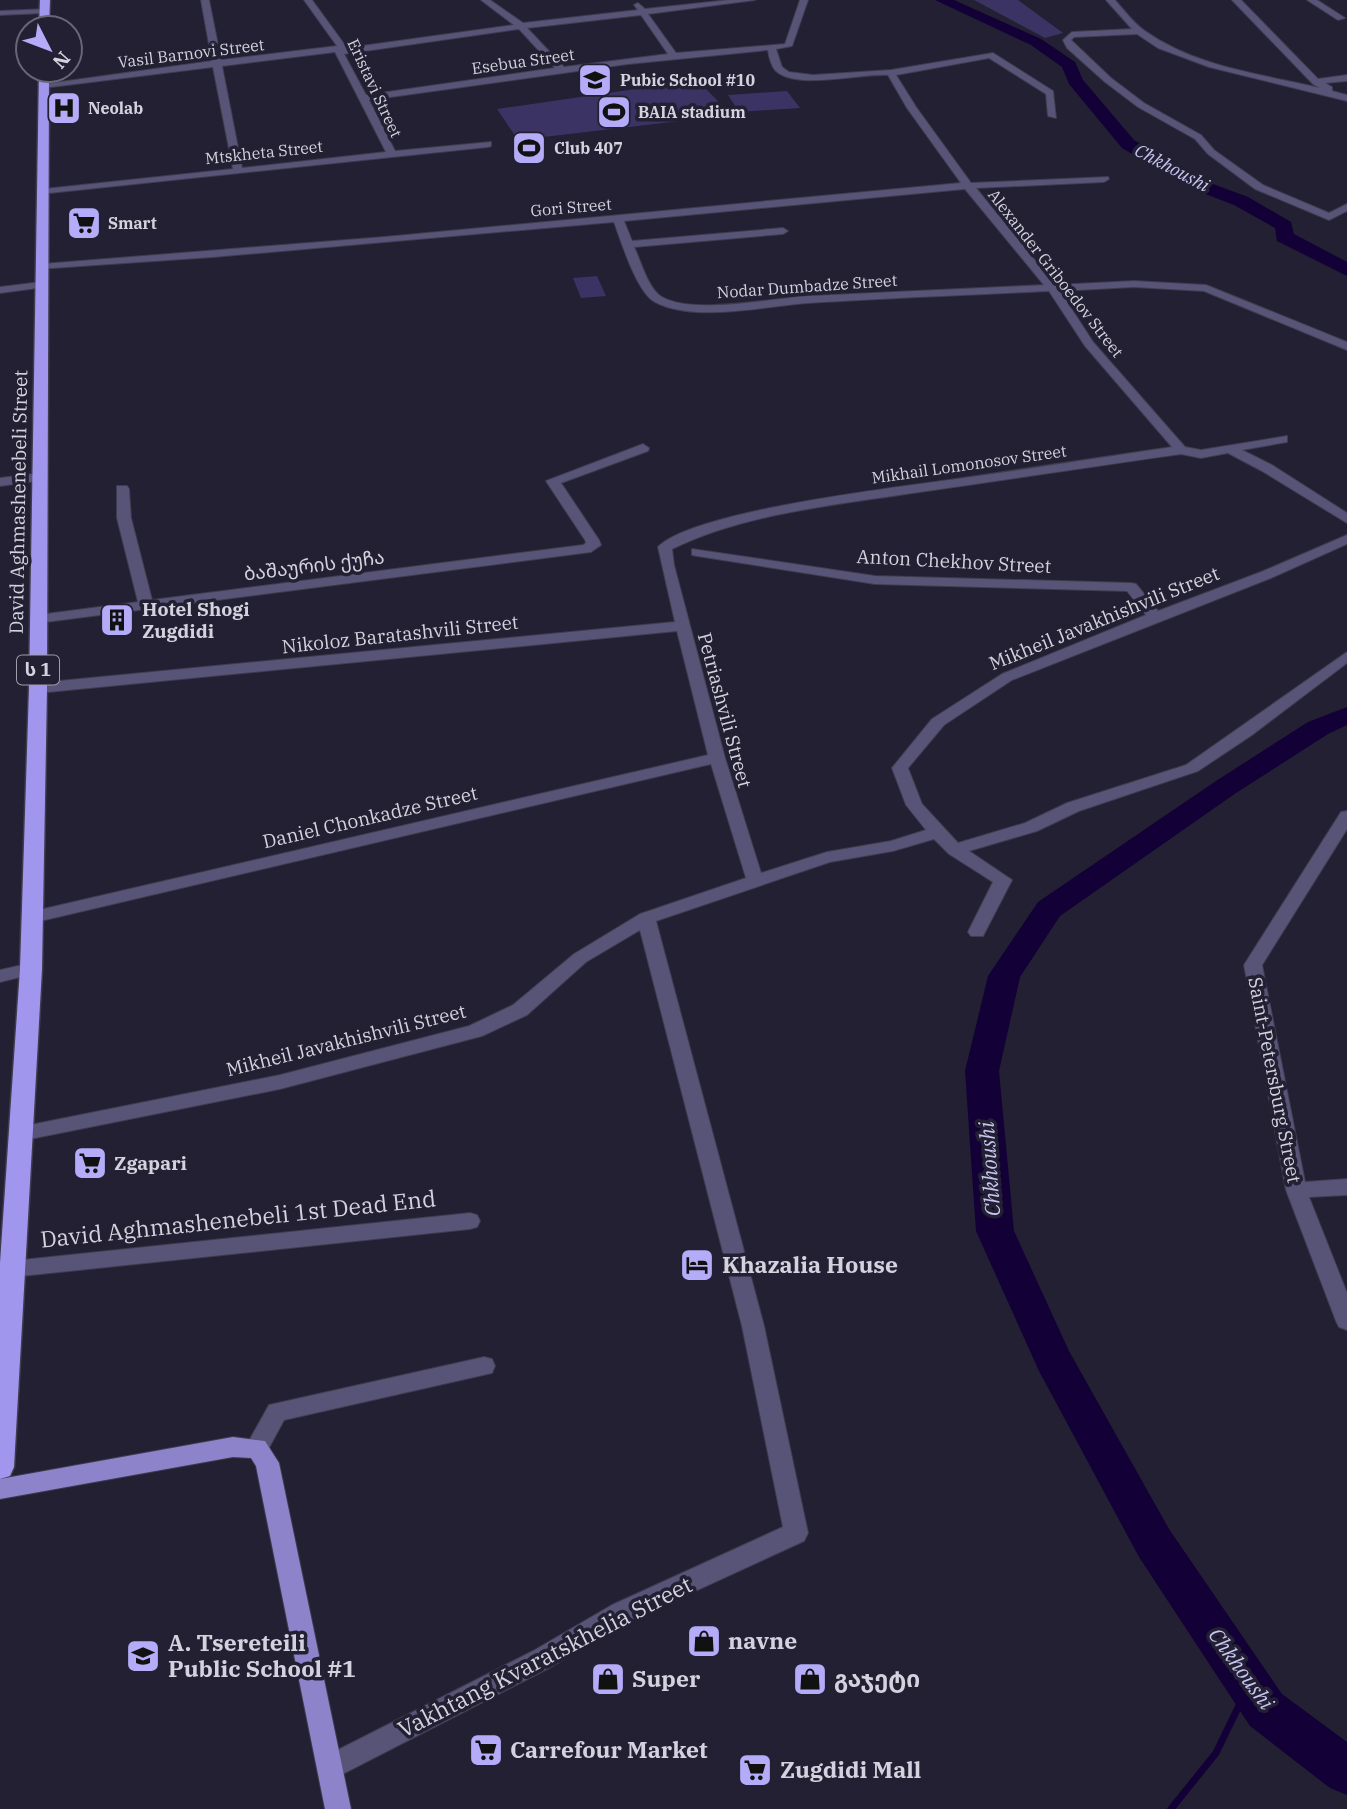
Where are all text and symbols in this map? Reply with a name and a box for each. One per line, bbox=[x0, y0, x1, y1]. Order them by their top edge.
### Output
north arrow bbox=[14, 14, 84, 84]
street label: Vasil Barnovi Street bbox=[117, 34, 266, 72]
street label: Eristavi Street bbox=[343, 36, 407, 141]
street label: Esebua Street bbox=[470, 44, 576, 78]
text: N bbox=[48, 47, 76, 74]
school or university icon: Pubic School #10 bbox=[576, 61, 614, 99]
place label: Pubic School #10 bbox=[620, 70, 755, 90]
hospital icon: Neolab bbox=[45, 89, 83, 127]
sports icon: BAIA stadium bbox=[595, 93, 633, 131]
place label: Neolab bbox=[88, 98, 143, 118]
place label: BAIA stadium bbox=[638, 102, 746, 122]
sports icon: Club 407 bbox=[510, 129, 548, 167]
street label: Mtskheta Street bbox=[204, 136, 324, 168]
place label: Club 407 bbox=[554, 138, 623, 158]
water label: Chkhoushi bbox=[1131, 138, 1214, 197]
street label: Alexander Griboedov Street bbox=[984, 185, 1128, 361]
street label: Gori Street bbox=[530, 193, 613, 221]
supermarket icon: Smart bbox=[65, 204, 103, 242]
place label: Smart bbox=[108, 213, 157, 233]
street label: Nodar Dumbadze Street bbox=[716, 270, 898, 302]
street label: David Aghmashenebeli Street bbox=[4, 369, 32, 634]
street label: Mikhail Lomonosov Street bbox=[870, 440, 1068, 488]
street label: ბაშაურის ქუჩა bbox=[242, 544, 386, 586]
street label: Anton Chekhov Street bbox=[856, 544, 1052, 578]
street label: Mikheil Javakhishvili Street bbox=[985, 561, 1223, 675]
place label: Hotel Shogi Zugdidi bbox=[142, 597, 250, 643]
building icon: Hotel Shogi Zugdidi bbox=[98, 601, 136, 639]
street label: Nikoloz Baratashvili Street bbox=[280, 610, 520, 658]
street label: Petriashvili Street bbox=[693, 630, 757, 790]
road number: ს 1 bbox=[17, 656, 59, 684]
street label: Daniel Chonkadze Street bbox=[260, 781, 480, 853]
street label: Saint-Petersburg Street bbox=[1243, 975, 1307, 1185]
street label: Mikheil Javakhishvili Street bbox=[224, 999, 469, 1081]
water label: Chkhoushi bbox=[972, 1120, 1006, 1217]
supermarket icon: Zgapari bbox=[71, 1144, 109, 1182]
place label: Zgapari bbox=[114, 1151, 187, 1175]
street label: David Aghmashenebeli 1st Dead End bbox=[39, 1182, 437, 1254]
hotel icon: Khazalia House bbox=[678, 1246, 716, 1284]
place label: Khazalia House bbox=[722, 1249, 898, 1279]
street label: Vakhtang Kvaratskhelia Street bbox=[392, 1569, 697, 1744]
shop icon: navne bbox=[685, 1622, 723, 1660]
water label: Chkhoushi bbox=[1203, 1622, 1281, 1715]
place label: navne bbox=[728, 1625, 797, 1655]
place label: A. Tsereteili Public School #1 bbox=[168, 1627, 356, 1683]
school or university icon: A. Tsereteili Public School #1 bbox=[124, 1637, 162, 1675]
shop icon: Super bbox=[589, 1660, 627, 1698]
shop icon: გაჯეტი bbox=[791, 1660, 829, 1698]
place label: Super bbox=[632, 1663, 701, 1693]
place label: გაჯეტი bbox=[834, 1663, 920, 1693]
supermarket icon: Carrefour Market bbox=[467, 1731, 505, 1769]
place label: Carrefour Market bbox=[510, 1734, 708, 1764]
supermarket icon: Zugdidi Mall bbox=[736, 1751, 774, 1789]
place label: Zugdidi Mall bbox=[780, 1754, 921, 1784]

